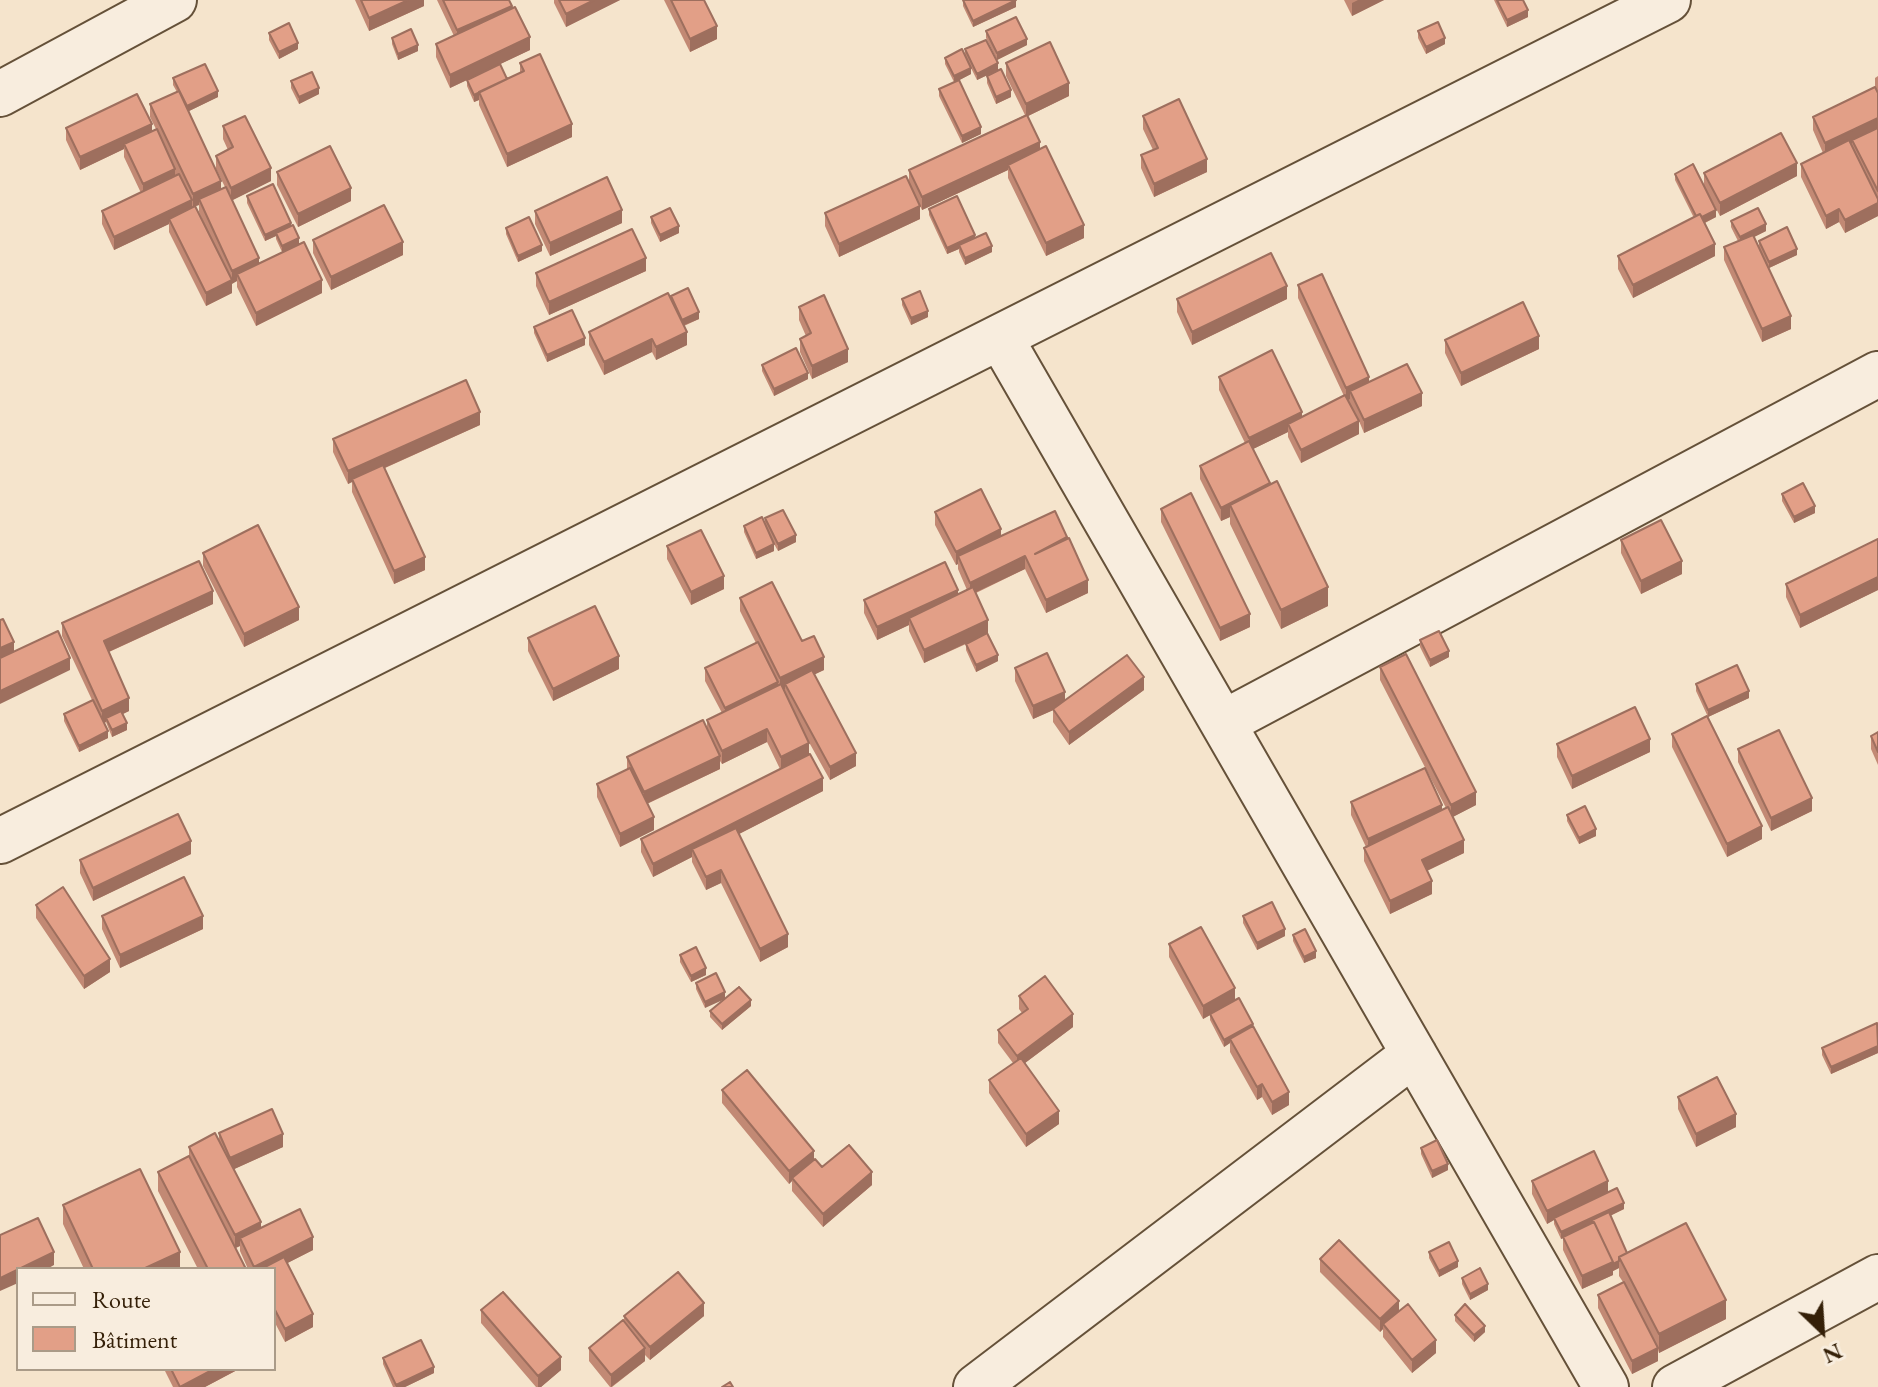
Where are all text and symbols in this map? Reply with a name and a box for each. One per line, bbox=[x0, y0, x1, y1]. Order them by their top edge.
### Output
legend bbox=[16, 1267, 276, 1371]
text: Route bbox=[92, 1284, 151, 1315]
north arrow bbox=[1782, 1291, 1862, 1371]
text: Bâtiment bbox=[92, 1324, 177, 1355]
text: N bbox=[1818, 1336, 1847, 1370]

